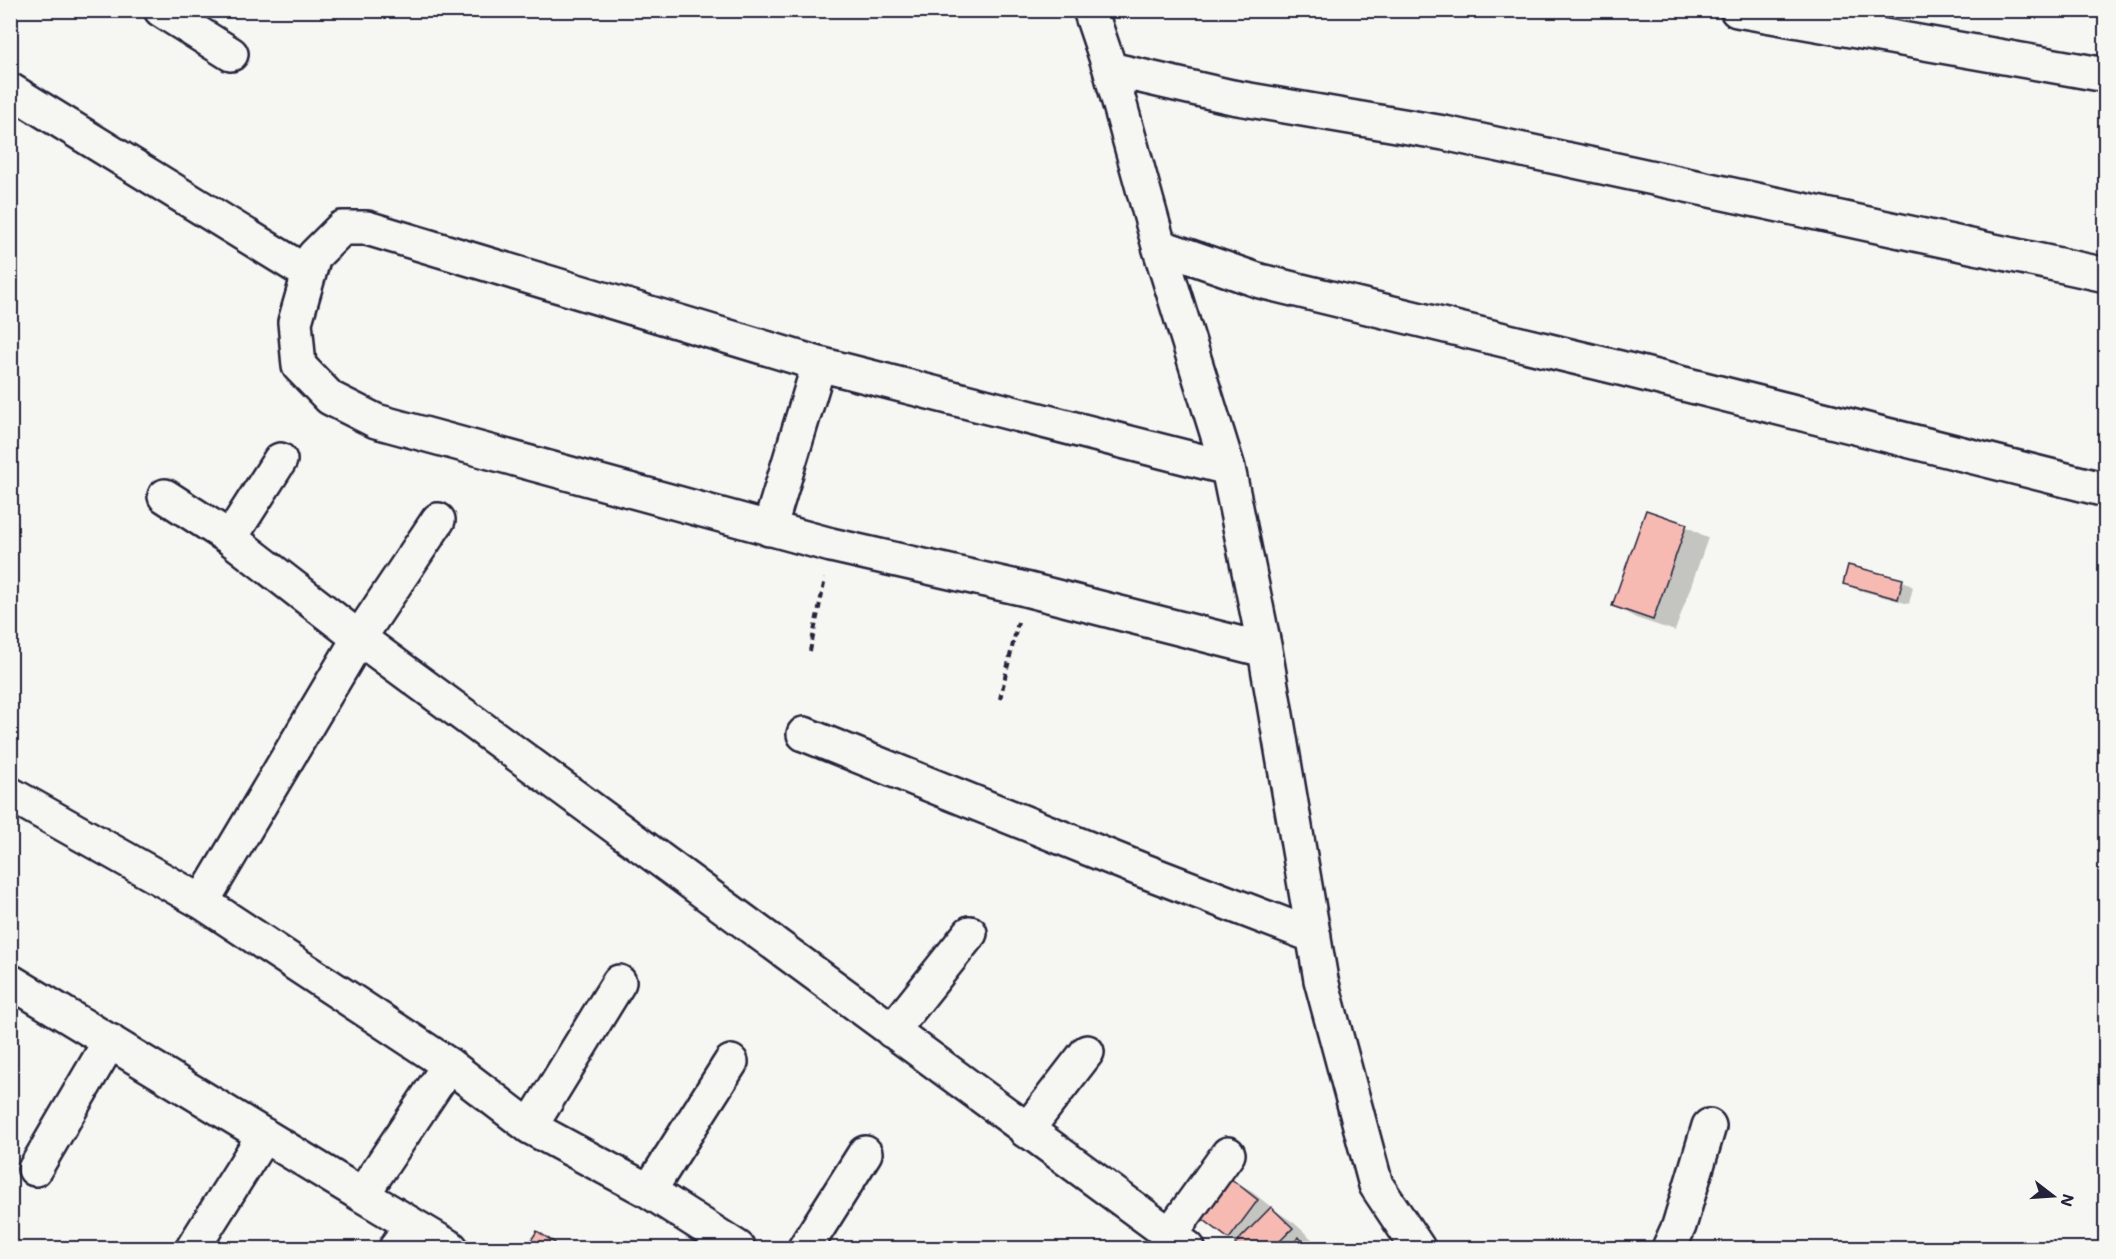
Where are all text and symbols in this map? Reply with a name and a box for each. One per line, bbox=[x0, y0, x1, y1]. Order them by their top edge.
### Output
north arrow bbox=[2023, 1166, 2083, 1226]
text: N bbox=[2056, 1192, 2080, 1209]

